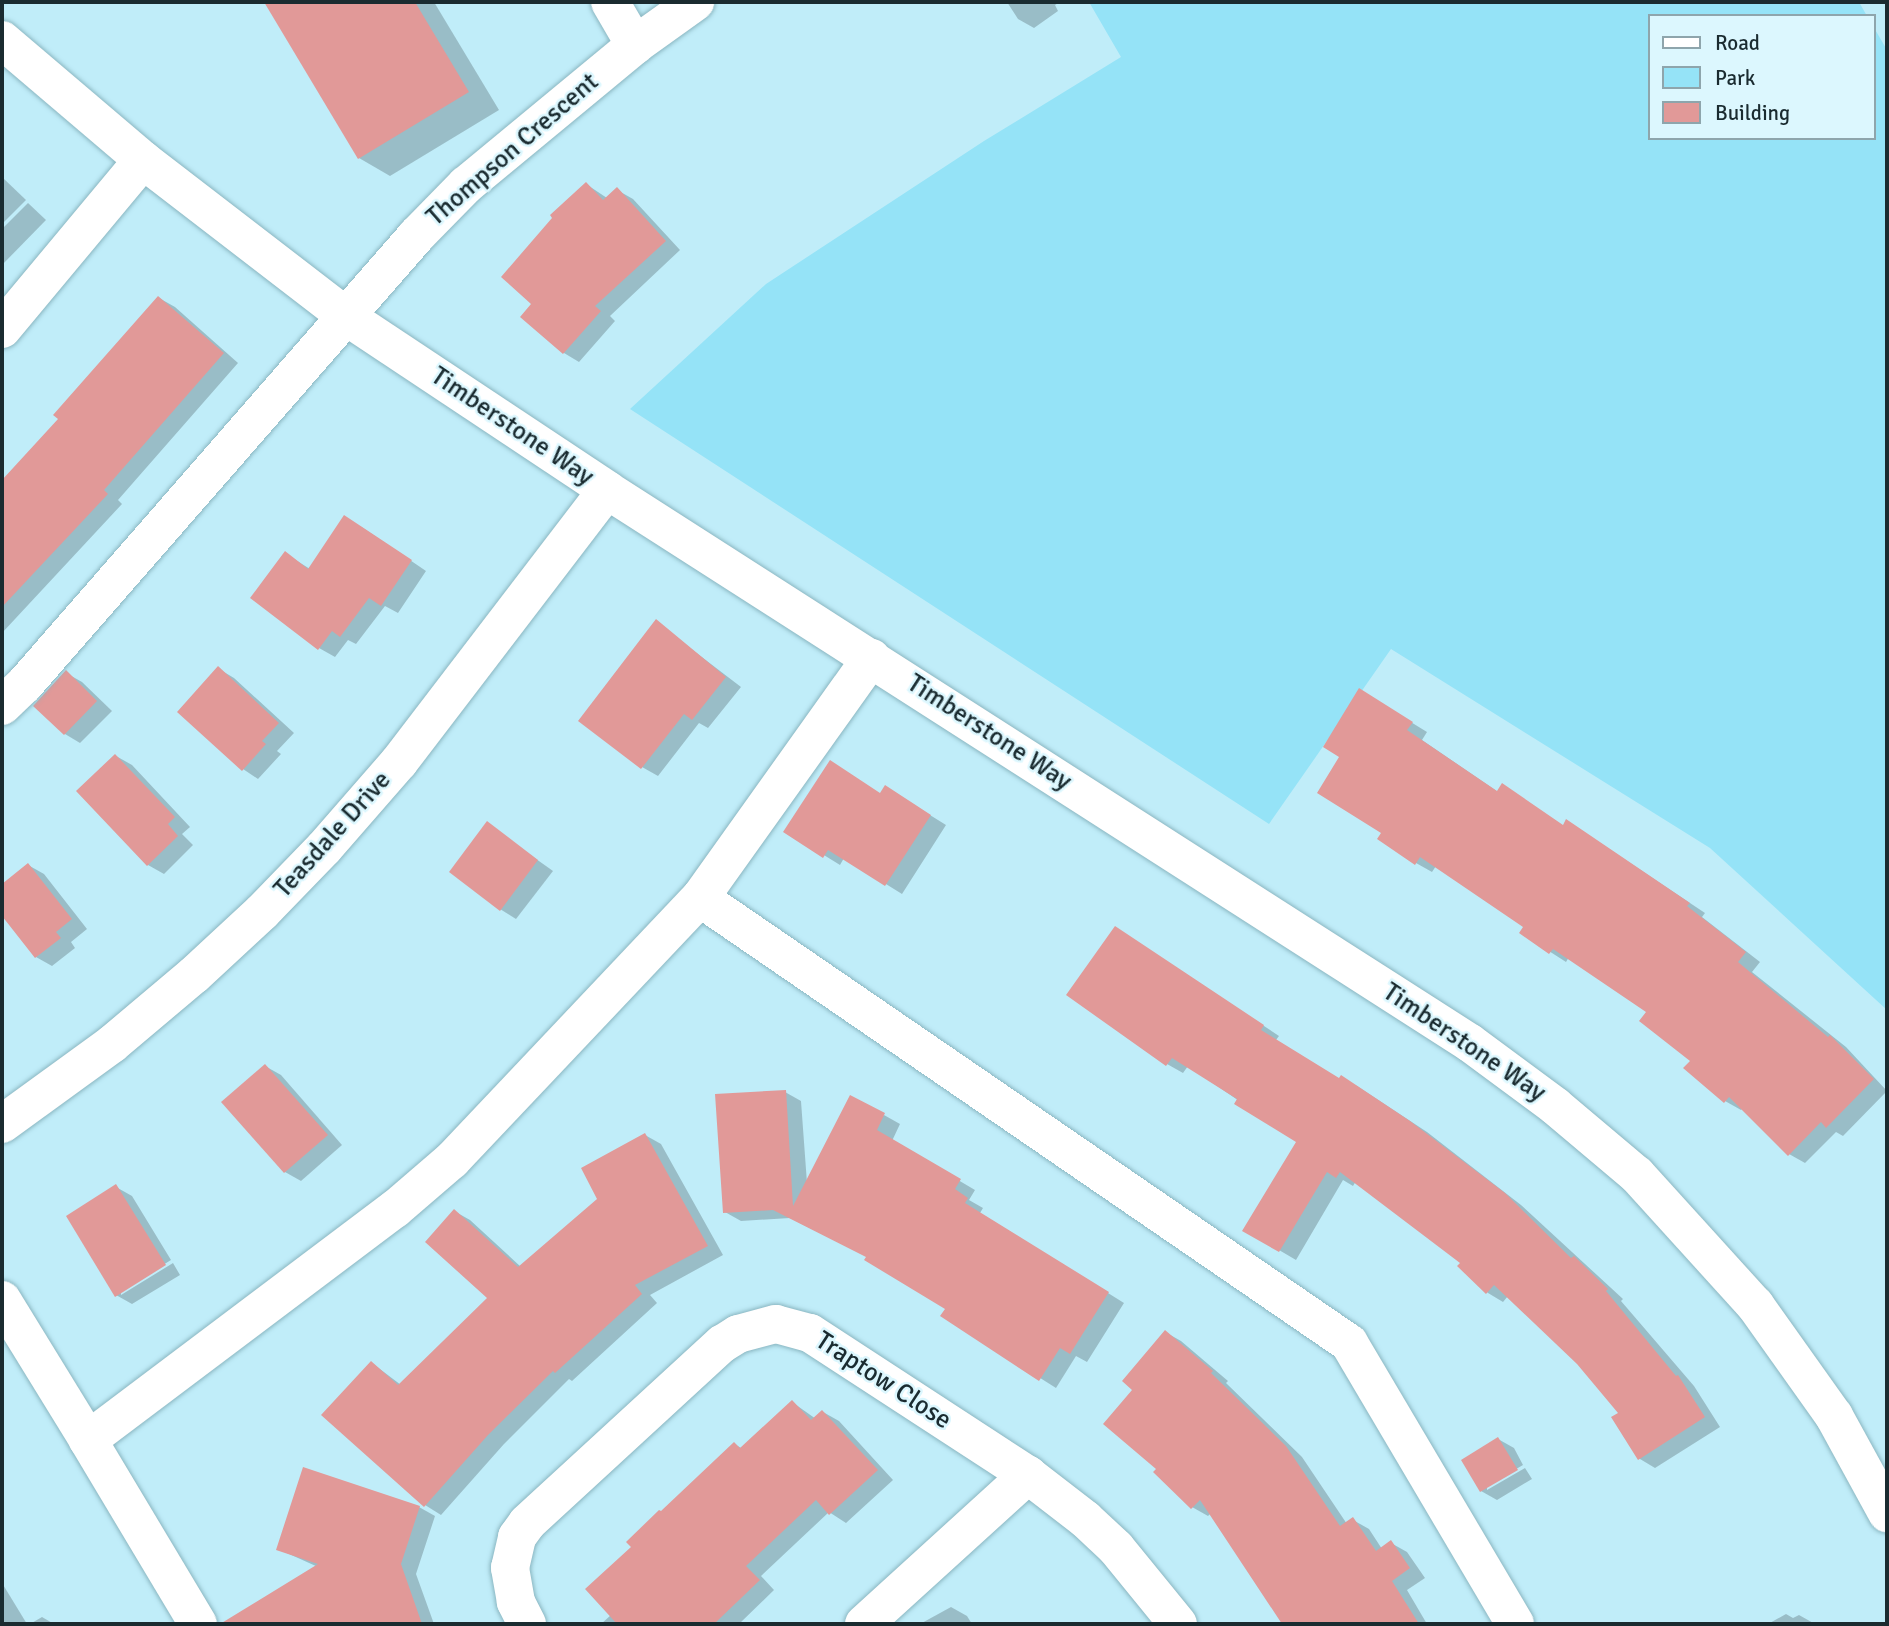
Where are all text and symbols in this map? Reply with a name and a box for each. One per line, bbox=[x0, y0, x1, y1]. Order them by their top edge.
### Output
legend bbox=[1647, 14, 1875, 140]
text: Road bbox=[1715, 30, 1760, 56]
text: Park bbox=[1715, 65, 1755, 91]
street label: Thompson Crescent bbox=[421, 67, 605, 233]
text: Building bbox=[1715, 100, 1790, 126]
street label: Timberstone Way bbox=[425, 361, 599, 493]
street label: Timberstone Way bbox=[901, 668, 1077, 798]
street label: Teasdale Drive bbox=[268, 765, 398, 905]
street label: Timberstone Way bbox=[1377, 977, 1551, 1109]
street label: Traptow Close bbox=[809, 1326, 957, 1436]

